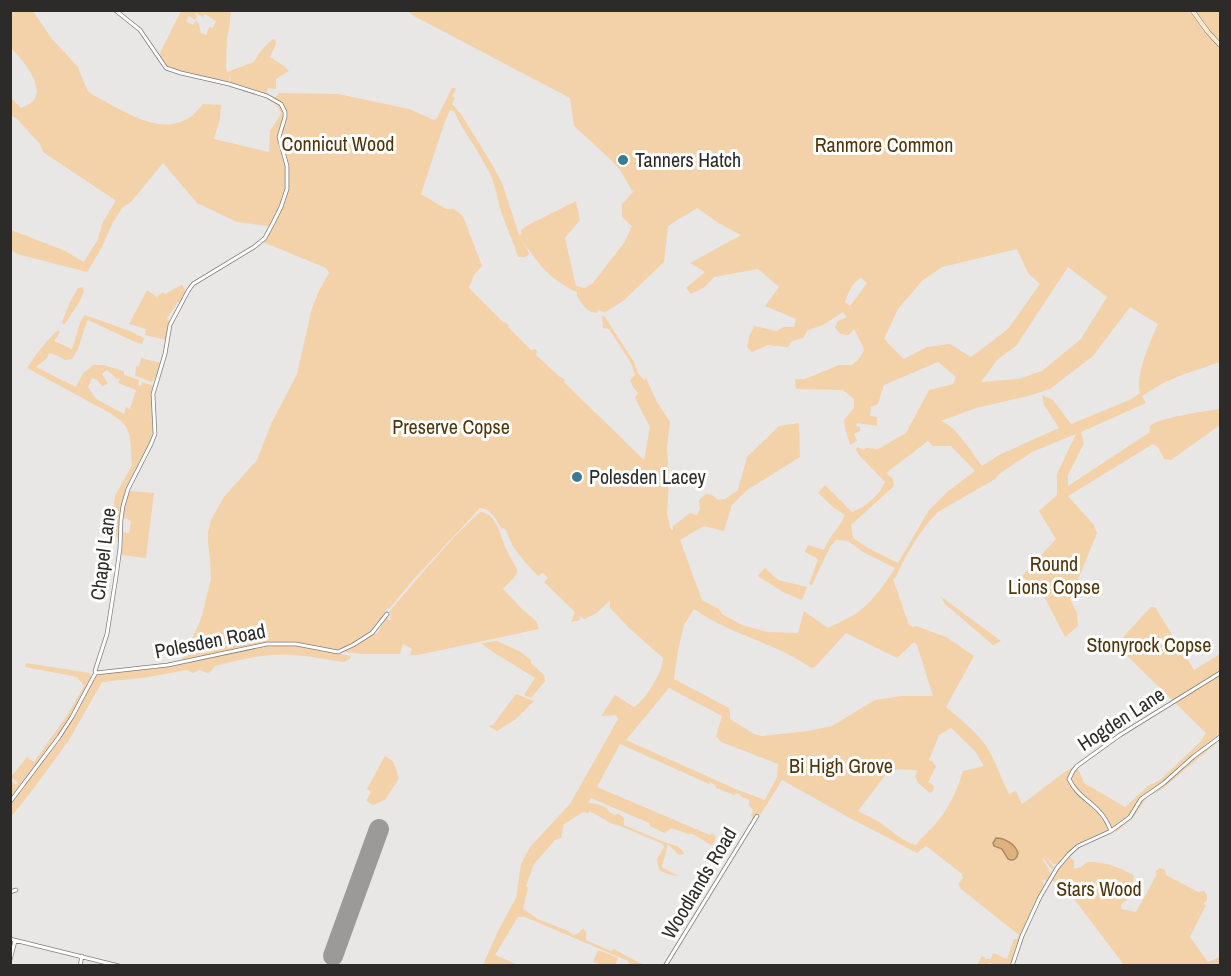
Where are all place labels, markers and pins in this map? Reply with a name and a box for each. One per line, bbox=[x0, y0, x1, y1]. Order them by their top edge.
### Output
place label: Tanners Hatch bbox=[635, 146, 741, 173]
marker: Tanners Hatch bbox=[616, 153, 630, 167]
place label: Polesden Lacey bbox=[589, 463, 706, 490]
marker: Polesden Lacey bbox=[570, 470, 584, 484]

